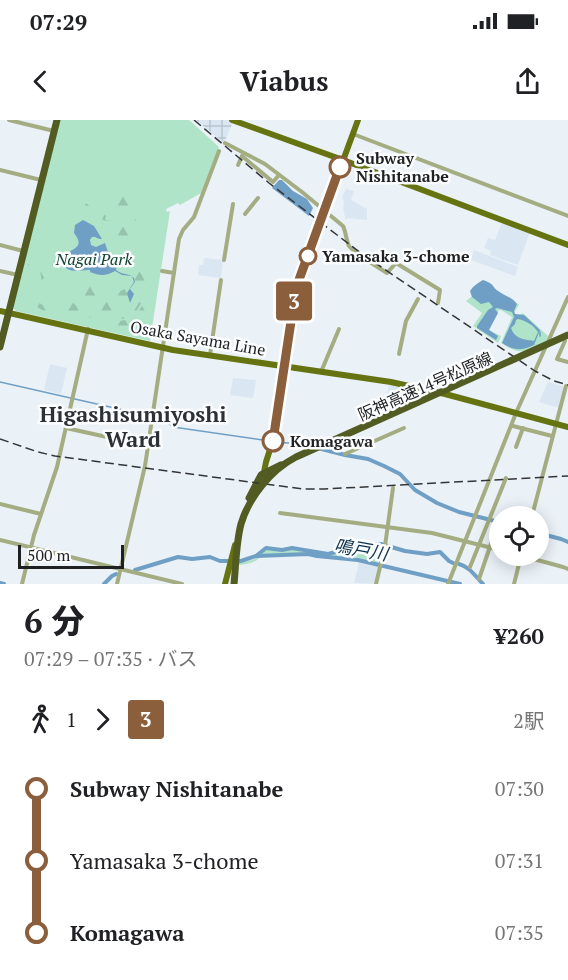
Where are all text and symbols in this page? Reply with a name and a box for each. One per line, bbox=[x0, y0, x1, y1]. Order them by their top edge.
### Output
text: 07:29 bbox=[30, 7, 87, 36]
text: Viabus bbox=[240, 63, 328, 99]
icon: back bbox=[24, 65, 57, 98]
icon: share bbox=[511, 65, 544, 98]
place label: Subway Nishitanabe bbox=[356, 147, 449, 187]
marker: Subway Nishitanabe bbox=[329, 156, 351, 178]
place label: Yamasaka 3-chome bbox=[322, 245, 470, 267]
marker: Yamasaka 3-chome bbox=[299, 247, 317, 265]
park label: Nagai Park bbox=[55, 248, 133, 270]
line badge: 3 bbox=[274, 282, 314, 321]
text: 3 bbox=[288, 287, 300, 315]
street label: Osaka Sayama Line bbox=[129, 315, 267, 361]
street label: 阪神高速14号松原線 bbox=[354, 346, 496, 426]
district label: Higashisumiyoshi Ward bbox=[39, 399, 227, 453]
marker: Komagawa bbox=[262, 430, 284, 452]
place label: Komagawa bbox=[290, 430, 373, 452]
map controls bbox=[489, 506, 549, 566]
button: locate bbox=[489, 506, 549, 566]
water label: 鳴戸川 bbox=[332, 532, 392, 566]
scale bar bbox=[18, 542, 124, 570]
text: 500 m bbox=[27, 544, 70, 566]
text: 6 分 bbox=[24, 599, 85, 642]
text: ¥260 bbox=[494, 621, 544, 650]
text: 07:29 – 07:35 · バス bbox=[24, 645, 198, 672]
icon: walk bbox=[24, 703, 57, 736]
icon: forward bbox=[86, 703, 119, 736]
text: 3 bbox=[140, 705, 152, 733]
text: 1 bbox=[66, 706, 77, 733]
text: 2駅 bbox=[513, 707, 544, 734]
text: Subway Nishitanabe bbox=[70, 774, 283, 803]
text: 07:30 bbox=[495, 775, 544, 802]
text: Yamasaka 3-chome bbox=[70, 846, 259, 875]
text: 07:31 bbox=[495, 847, 544, 874]
text: Komagawa bbox=[70, 918, 184, 947]
text: 07:35 bbox=[495, 919, 544, 946]

